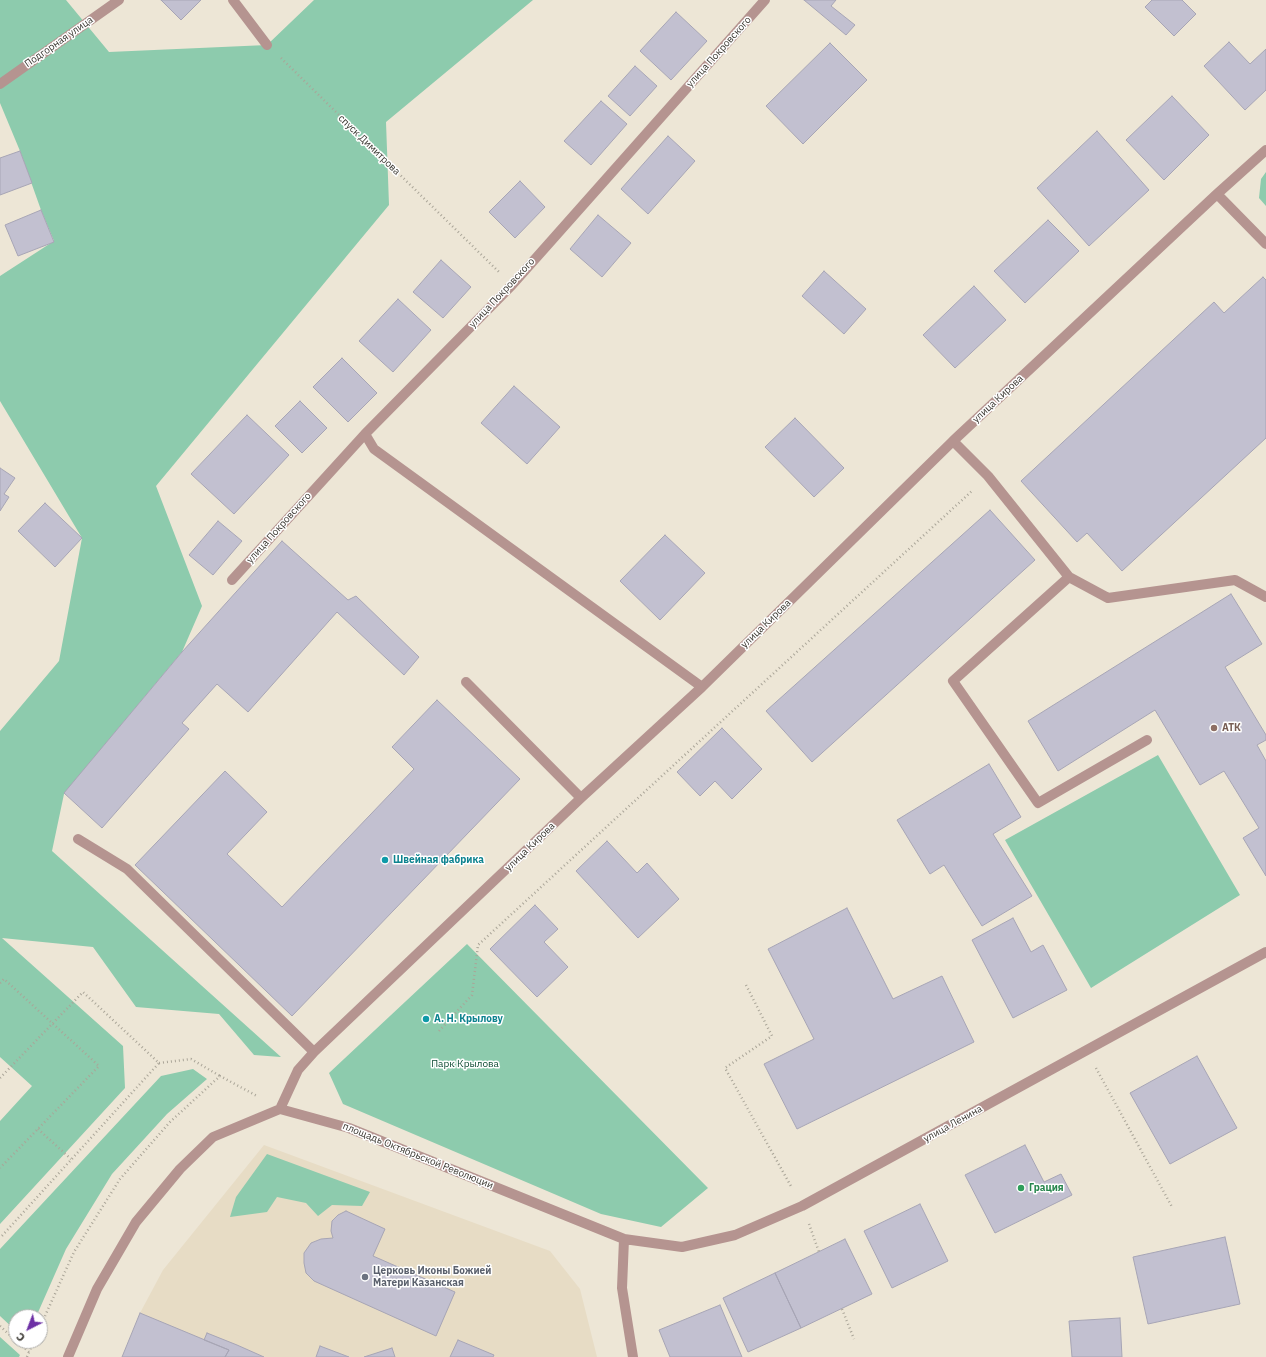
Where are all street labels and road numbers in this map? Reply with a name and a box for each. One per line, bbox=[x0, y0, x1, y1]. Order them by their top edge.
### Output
street label: Подгорная улица bbox=[23, 14, 95, 70]
street label: улица Покровского bbox=[684, 14, 754, 90]
street label: спуск Димитрова bbox=[336, 112, 402, 178]
street label: улица Покровского bbox=[467, 256, 537, 330]
street label: улица Кирова bbox=[970, 373, 1026, 425]
street label: улица Покровского bbox=[244, 490, 314, 566]
street label: улица Кирова bbox=[739, 597, 793, 651]
street label: улица Кирова bbox=[503, 820, 557, 874]
street label: улица Ленина bbox=[922, 1103, 984, 1145]
street label: площадь Октябрьской Революции bbox=[341, 1120, 495, 1192]

